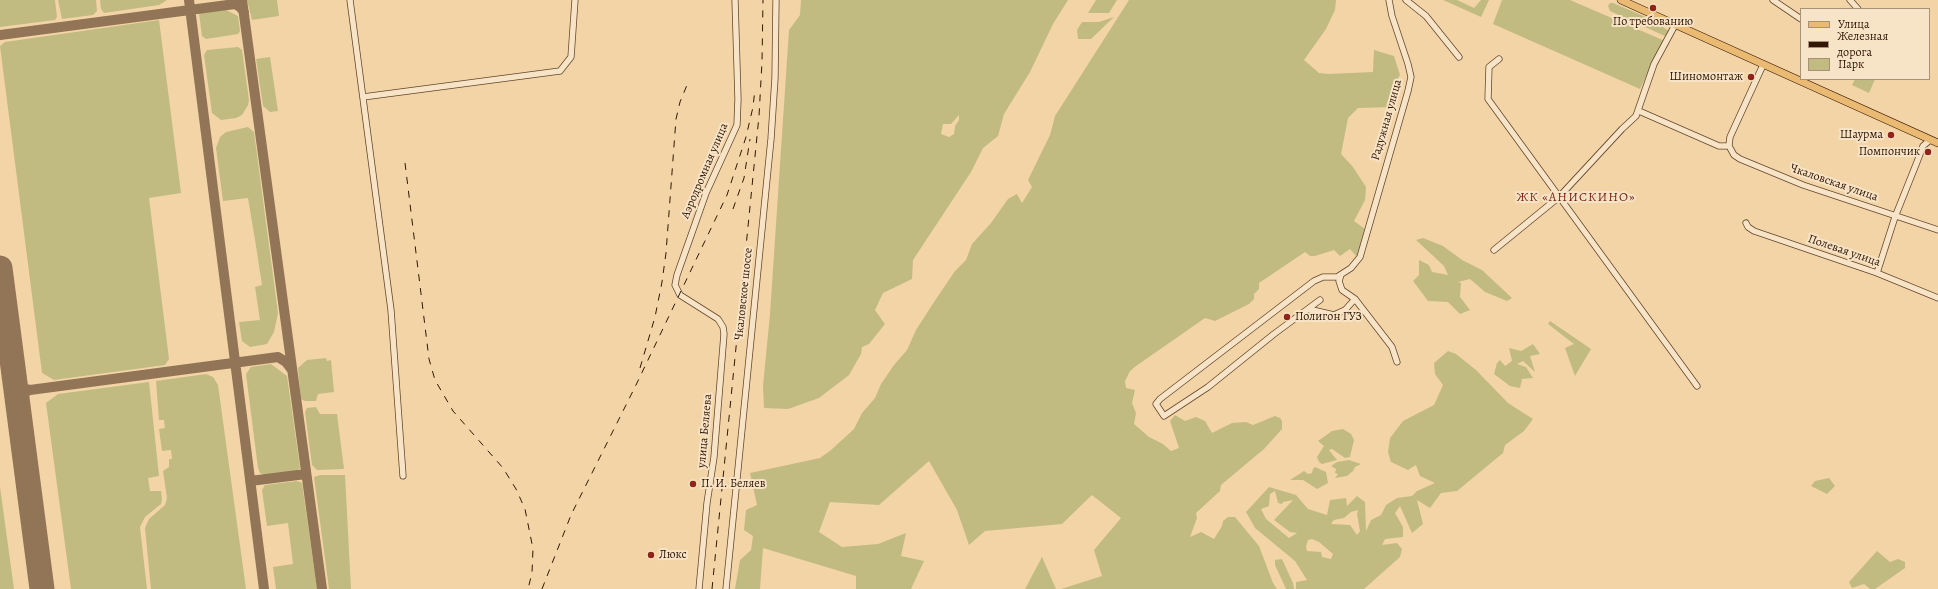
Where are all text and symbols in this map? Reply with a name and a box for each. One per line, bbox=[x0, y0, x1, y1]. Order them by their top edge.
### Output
marker: По требованию bbox=[1648, 3, 1658, 13]
legend bbox=[1800, 8, 1930, 80]
place label: По требованию bbox=[1613, 15, 1693, 29]
text: Улица bbox=[1838, 16, 1869, 32]
text: Железная дорога bbox=[1837, 28, 1888, 60]
text: Парк bbox=[1838, 56, 1864, 72]
place label: Шиномонтаж bbox=[1669, 70, 1743, 84]
marker: Шиномонтаж bbox=[1746, 72, 1756, 82]
street label: Радужная улица bbox=[1369, 78, 1405, 162]
street label: Аэродромная улица bbox=[678, 121, 732, 221]
place label: Шаурма bbox=[1840, 128, 1883, 142]
marker: Шаурма bbox=[1886, 130, 1896, 140]
place label: Помпончик bbox=[1859, 145, 1920, 159]
marker: Помпончик bbox=[1923, 147, 1933, 157]
street label: Чкаловская улица bbox=[1788, 161, 1880, 205]
district label: ЖК «АНИСКИНО» bbox=[1516, 190, 1636, 206]
street label: Полевая улица bbox=[1806, 232, 1882, 270]
street label: Чкаловское шоссе bbox=[732, 247, 756, 341]
place label: Полигон ГУЗ bbox=[1295, 310, 1362, 324]
marker: Полигон ГУЗ bbox=[1282, 312, 1292, 322]
street label: улица Беляева bbox=[695, 393, 715, 469]
place label: П. И. Беляев bbox=[701, 477, 765, 491]
marker: П. И. Беляев bbox=[688, 479, 698, 489]
place label: Люкс bbox=[659, 548, 687, 562]
marker: Люкс bbox=[646, 550, 656, 560]

